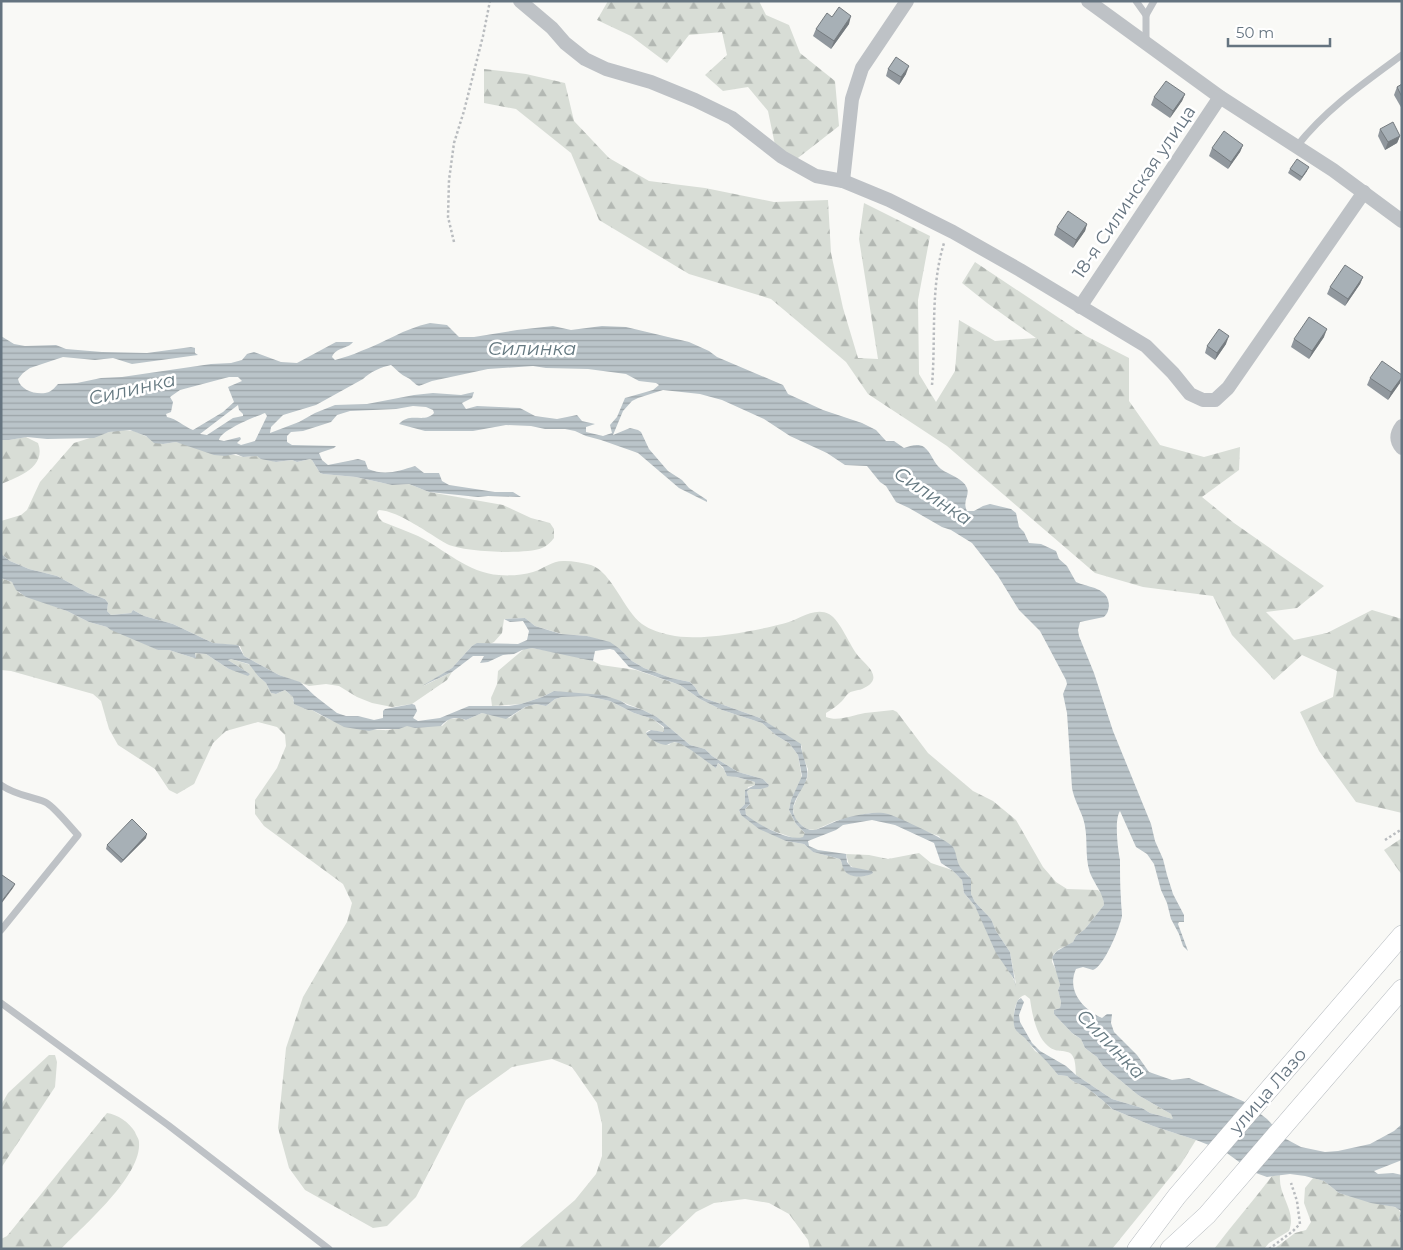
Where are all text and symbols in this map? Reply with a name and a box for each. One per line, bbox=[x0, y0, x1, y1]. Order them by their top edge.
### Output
scale bar bbox=[1228, 15, 1330, 47]
text: 50 m bbox=[1236, 23, 1274, 42]
street label: 18-я Силинская улица bbox=[1068, 101, 1200, 283]
water label: Силинка bbox=[488, 337, 576, 360]
water label: Силинка bbox=[86, 368, 178, 410]
water label: Силинка bbox=[890, 462, 976, 530]
water label: Силинка bbox=[1072, 1004, 1150, 1084]
street label: улица Лазо bbox=[1224, 1044, 1311, 1139]

